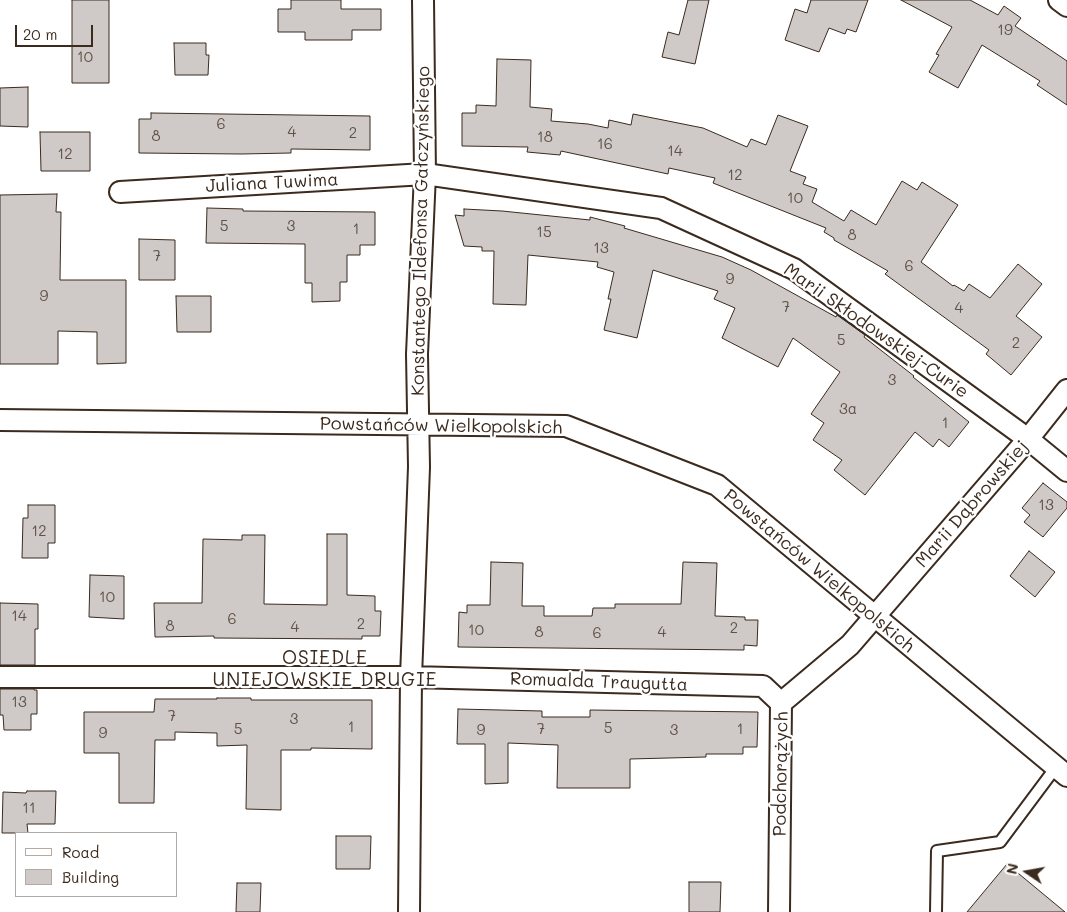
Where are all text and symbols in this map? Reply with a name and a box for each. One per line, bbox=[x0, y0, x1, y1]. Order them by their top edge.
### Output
scale bar bbox=[18, 15, 95, 47]
house number: 19 bbox=[997, 21, 1013, 39]
text: 20 m bbox=[23, 24, 57, 44]
house number: 10 bbox=[77, 48, 93, 66]
street label: Konstantego Ildefonsa Gałczyńskiego bbox=[407, 66, 435, 396]
house number: 6 bbox=[216, 115, 226, 133]
house number: 4 bbox=[288, 123, 296, 141]
house number: 2 bbox=[349, 124, 357, 142]
house number: 8 bbox=[151, 127, 161, 145]
house number: 18 bbox=[537, 128, 553, 146]
house number: 16 bbox=[597, 135, 613, 153]
house number: 14 bbox=[667, 142, 683, 160]
house number: 12 bbox=[57, 145, 73, 163]
house number: 12 bbox=[727, 166, 743, 184]
street label: Juliana Tuwima bbox=[205, 169, 339, 197]
house number: 10 bbox=[787, 189, 803, 207]
house number: 5 bbox=[220, 217, 228, 235]
house number: 3 bbox=[287, 217, 295, 235]
house number: 1 bbox=[353, 220, 359, 238]
house number: 15 bbox=[536, 223, 552, 241]
house number: 8 bbox=[847, 226, 857, 244]
house number: 13 bbox=[593, 239, 609, 257]
house number: 7 bbox=[153, 247, 161, 265]
house number: 6 bbox=[904, 257, 914, 275]
street label: Marii Skłodowskiej-Curie bbox=[780, 259, 972, 403]
house number: 9 bbox=[726, 270, 734, 288]
house number: 9 bbox=[40, 287, 48, 305]
house number: 7 bbox=[782, 298, 790, 316]
house number: 4 bbox=[955, 299, 963, 317]
house number: 5 bbox=[837, 331, 845, 349]
house number: 2 bbox=[1012, 334, 1020, 352]
house number: 3 bbox=[888, 371, 896, 389]
house number: 3a bbox=[839, 400, 857, 418]
street label: Powstańców Wielkopolskich bbox=[320, 413, 562, 439]
house number: 1 bbox=[942, 414, 948, 432]
street label: Marii Dąbrowskiej bbox=[911, 436, 1033, 572]
street label: Powstańców Wielkopolskich bbox=[719, 485, 919, 657]
house number: 13 bbox=[1038, 496, 1054, 514]
house number: 12 bbox=[31, 522, 47, 540]
house number: 10 bbox=[99, 588, 115, 606]
house number: 14 bbox=[11, 607, 27, 625]
house number: 6 bbox=[227, 610, 237, 628]
house number: 2 bbox=[357, 615, 365, 633]
house number: 8 bbox=[165, 617, 175, 635]
house number: 4 bbox=[291, 618, 299, 636]
house number: 2 bbox=[730, 619, 738, 637]
house number: 10 bbox=[468, 621, 484, 639]
house number: 8 bbox=[534, 623, 544, 641]
house number: 4 bbox=[658, 623, 666, 641]
house number: 6 bbox=[592, 624, 602, 642]
district label: OSIEDLE UNIEJOWSKIE DRUGIE bbox=[210, 647, 440, 691]
street label: Romualda Traugutta bbox=[510, 668, 688, 696]
house number: 13 bbox=[11, 693, 27, 711]
house number: 7 bbox=[168, 707, 176, 725]
house number: 3 bbox=[290, 710, 298, 728]
street label: Podchorążych bbox=[769, 711, 793, 837]
house number: 1 bbox=[348, 718, 354, 736]
house number: 5 bbox=[604, 719, 612, 737]
house number: 5 bbox=[234, 720, 242, 738]
house number: 7 bbox=[537, 720, 545, 738]
house number: 1 bbox=[737, 720, 743, 738]
house number: 9 bbox=[477, 721, 485, 739]
house number: 3 bbox=[670, 721, 678, 739]
house number: 9 bbox=[99, 724, 107, 742]
house number: 11 bbox=[22, 799, 36, 817]
legend bbox=[15, 832, 178, 897]
text: Road bbox=[62, 842, 99, 862]
north arrow bbox=[1002, 847, 1052, 897]
text: N bbox=[1001, 862, 1022, 876]
text: Building bbox=[62, 867, 119, 887]

